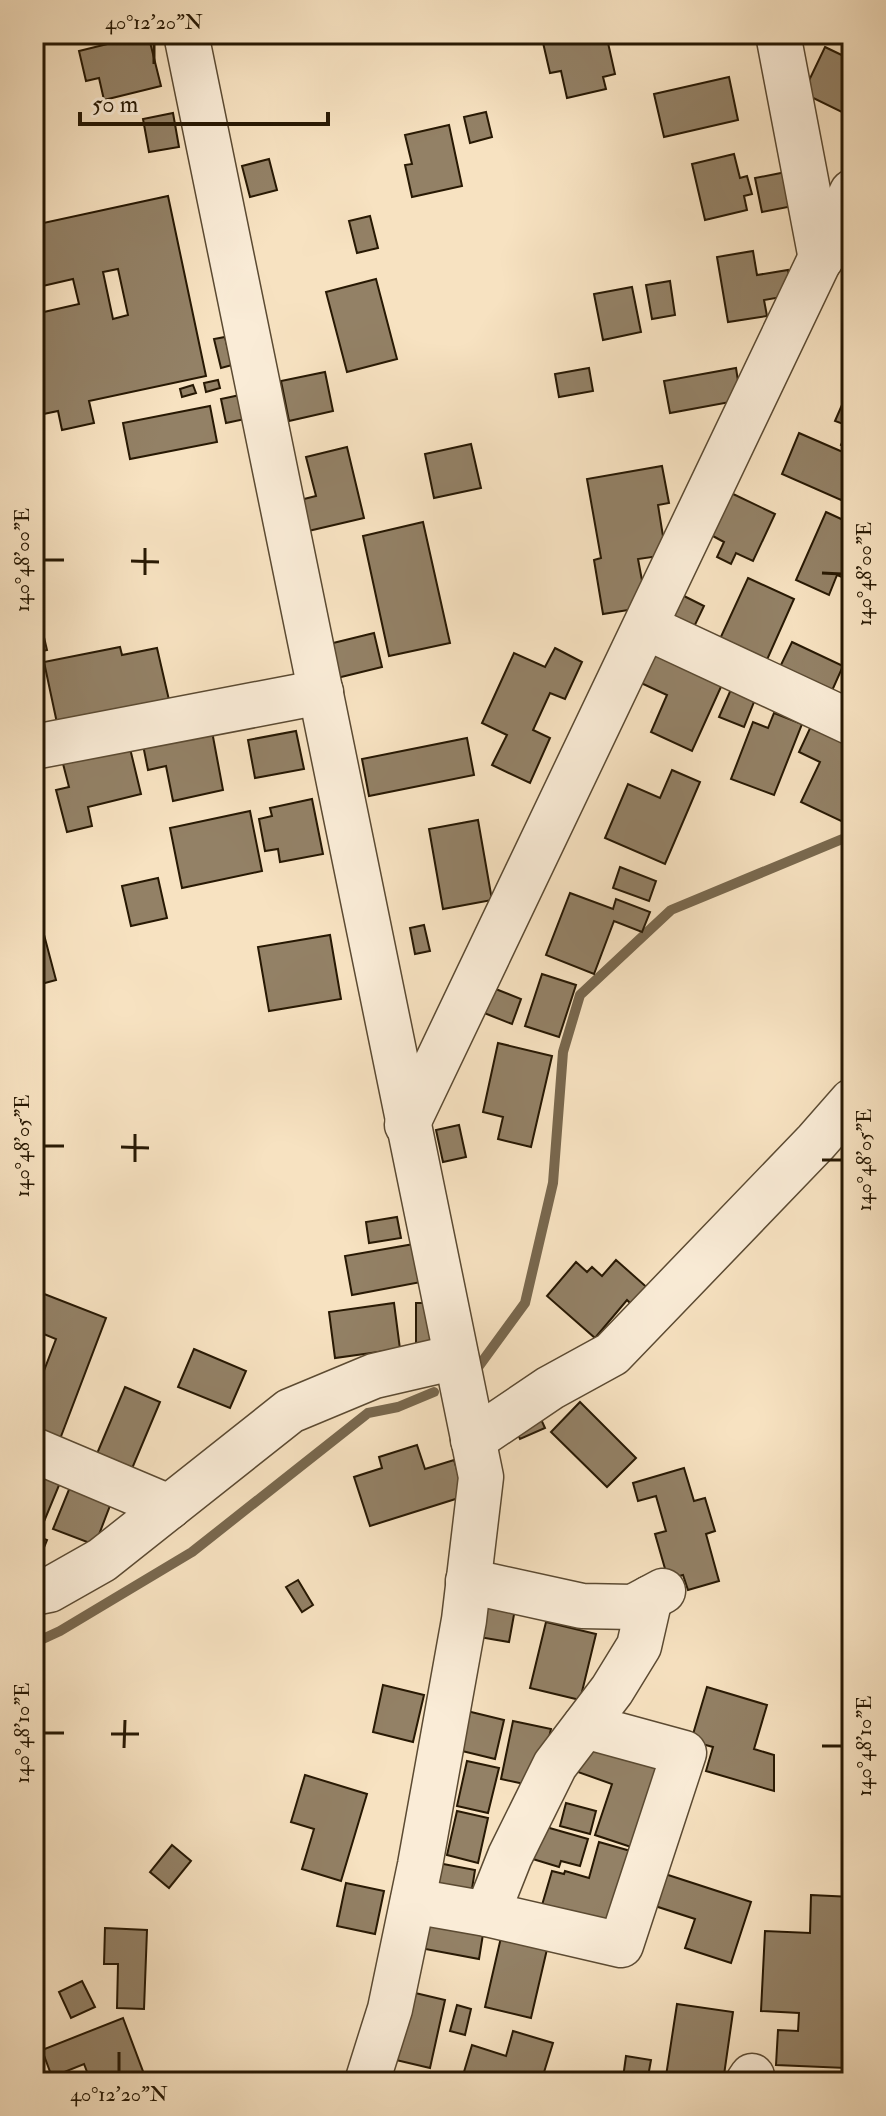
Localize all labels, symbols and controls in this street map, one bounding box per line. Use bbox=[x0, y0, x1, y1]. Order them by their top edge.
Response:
text: 40°12'20"N bbox=[105, 10, 203, 35]
scale bar bbox=[80, 76, 328, 126]
text: 50 m bbox=[92, 89, 139, 120]
text: 140°48'00"E bbox=[10, 508, 35, 612]
text: 140°48'00"E bbox=[852, 522, 877, 626]
text: 140°48'05"E bbox=[10, 1095, 35, 1197]
text: 140°48'05"E bbox=[852, 1109, 877, 1211]
text: 140°48'10"E bbox=[10, 1683, 35, 1783]
text: 140°48'10"E bbox=[852, 1696, 877, 1796]
text: 40°12'20"N bbox=[70, 2082, 168, 2107]

